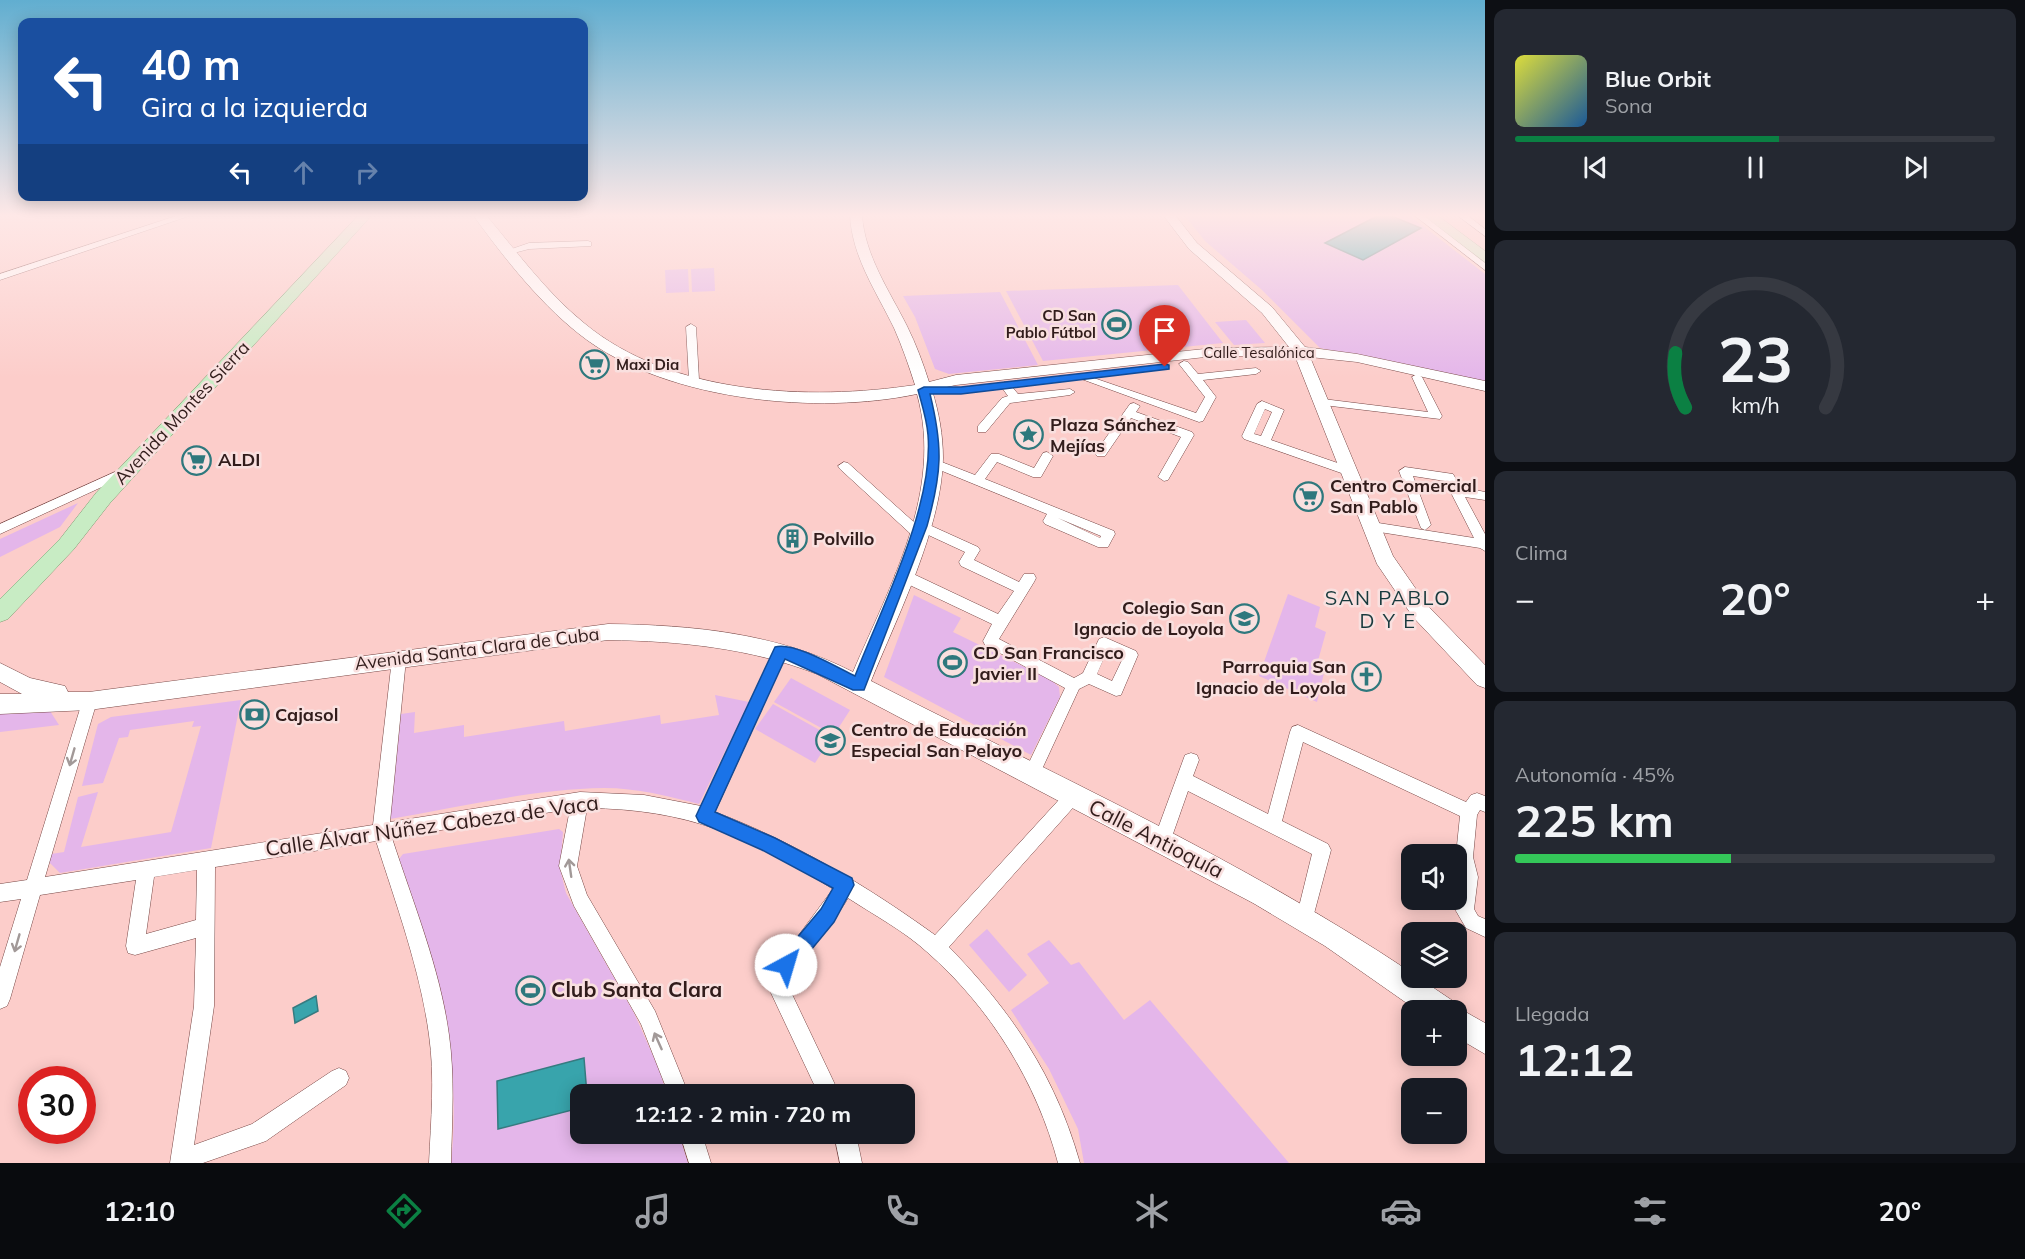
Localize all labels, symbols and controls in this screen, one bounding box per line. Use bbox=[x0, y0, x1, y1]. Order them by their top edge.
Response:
text: 40 m bbox=[141, 38, 241, 91]
icon: left bbox=[42, 42, 120, 120]
text: Blue Orbit bbox=[1605, 65, 1711, 93]
text: Gira a la izquierda bbox=[141, 90, 368, 124]
text: Sona bbox=[1605, 93, 1653, 118]
icon: previous bbox=[1579, 151, 1612, 184]
icon: pause bbox=[1739, 151, 1772, 184]
icon: next bbox=[1899, 151, 1932, 184]
icon: left bbox=[224, 156, 257, 189]
icon: ahead bbox=[287, 156, 320, 189]
icon: right bbox=[350, 156, 383, 189]
pin bbox=[1139, 305, 1190, 367]
place label: CD San Pablo Fútbol bbox=[1006, 306, 1096, 342]
sports icon: CD San Pablo Fútbol bbox=[1101, 309, 1133, 341]
icon: arrive bbox=[1148, 314, 1181, 347]
text: 23 bbox=[1718, 319, 1792, 398]
street label: Avenida Montes Sierra bbox=[109, 336, 254, 489]
street label: Calle Tesalónica bbox=[1203, 343, 1315, 362]
supermarket icon: Maxi Dia bbox=[579, 349, 611, 381]
place label: Maxi Dia bbox=[616, 355, 679, 374]
text: km/h bbox=[1731, 391, 1779, 418]
place label: Plaza Sánchez Mejías bbox=[1050, 413, 1176, 457]
place icon: Plaza Sánchez Mejías bbox=[1013, 419, 1045, 451]
supermarket icon: ALDI bbox=[181, 444, 213, 476]
place label: ALDI bbox=[218, 448, 260, 471]
place label: Centro Comercial San Pablo bbox=[1330, 474, 1477, 518]
supermarket icon: Centro Comercial San Pablo bbox=[1293, 480, 1325, 512]
building icon: Polvillo bbox=[776, 523, 808, 555]
place label: Polvillo bbox=[813, 527, 874, 550]
text: Clima bbox=[1515, 540, 1568, 565]
text: 20° bbox=[1719, 570, 1791, 626]
text: − bbox=[1515, 578, 1535, 619]
text: + bbox=[1975, 578, 1995, 619]
district label: SAN PABLO D Y E bbox=[1325, 585, 1451, 633]
place label: Colegio San Ignacio de Loyola bbox=[1074, 596, 1224, 640]
school or university icon: Colegio San Ignacio de Loyola bbox=[1229, 602, 1261, 634]
street label: Avenida Santa Clara de Cuba bbox=[353, 622, 601, 675]
place label: CD San Francisco Javier II bbox=[973, 641, 1124, 685]
sports icon: CD San Francisco Javier II bbox=[936, 647, 968, 679]
place label: Parroquia San Ignacio de Loyola bbox=[1196, 655, 1346, 699]
church icon: Parroquia San Ignacio de Loyola bbox=[1351, 661, 1383, 693]
bank icon: Cajasol bbox=[238, 699, 270, 731]
place label: Cajasol bbox=[275, 703, 338, 726]
place label: Centro de Educación Especial San Pelayo bbox=[851, 718, 1027, 762]
school or university icon: Centro de Educación Especial San Pelayo bbox=[814, 724, 846, 756]
one-way arrow bbox=[66, 747, 77, 766]
text: Autonomía · 45% bbox=[1515, 762, 1675, 787]
street label: Calle Álvar Núñez Cabeza de Vaca bbox=[263, 789, 600, 861]
text: 225 km bbox=[1515, 792, 1674, 848]
street label: Calle Antioquía bbox=[1085, 793, 1228, 883]
map controls bbox=[1401, 844, 1467, 1144]
button: sound bbox=[1401, 844, 1467, 910]
one-way arrow bbox=[565, 858, 576, 878]
button: layers bbox=[1401, 922, 1467, 988]
one-way arrow bbox=[11, 933, 22, 952]
position arrow bbox=[754, 933, 818, 997]
sports icon: Club Santa Clara bbox=[514, 974, 546, 1006]
place label: Club Santa Clara bbox=[551, 976, 722, 1002]
button: + bbox=[1401, 1000, 1467, 1066]
text: Llegada bbox=[1515, 1001, 1590, 1026]
text: 12:12 bbox=[1515, 1031, 1634, 1087]
one-way arrow bbox=[651, 1032, 663, 1050]
speed limit sign: 30 bbox=[18, 1066, 96, 1144]
button: − bbox=[1401, 1078, 1467, 1144]
text: 12:12 · 2 min · 720 m bbox=[634, 1100, 851, 1128]
icon: directions bbox=[383, 1190, 425, 1232]
icon: music bbox=[632, 1190, 674, 1232]
icon: phone bbox=[881, 1190, 923, 1232]
icon: climate bbox=[1131, 1190, 1173, 1232]
icon: car bbox=[1380, 1190, 1422, 1232]
icon: filters bbox=[1629, 1190, 1671, 1232]
text: 12:10 bbox=[104, 1194, 175, 1228]
text: 20° bbox=[1879, 1194, 1921, 1228]

